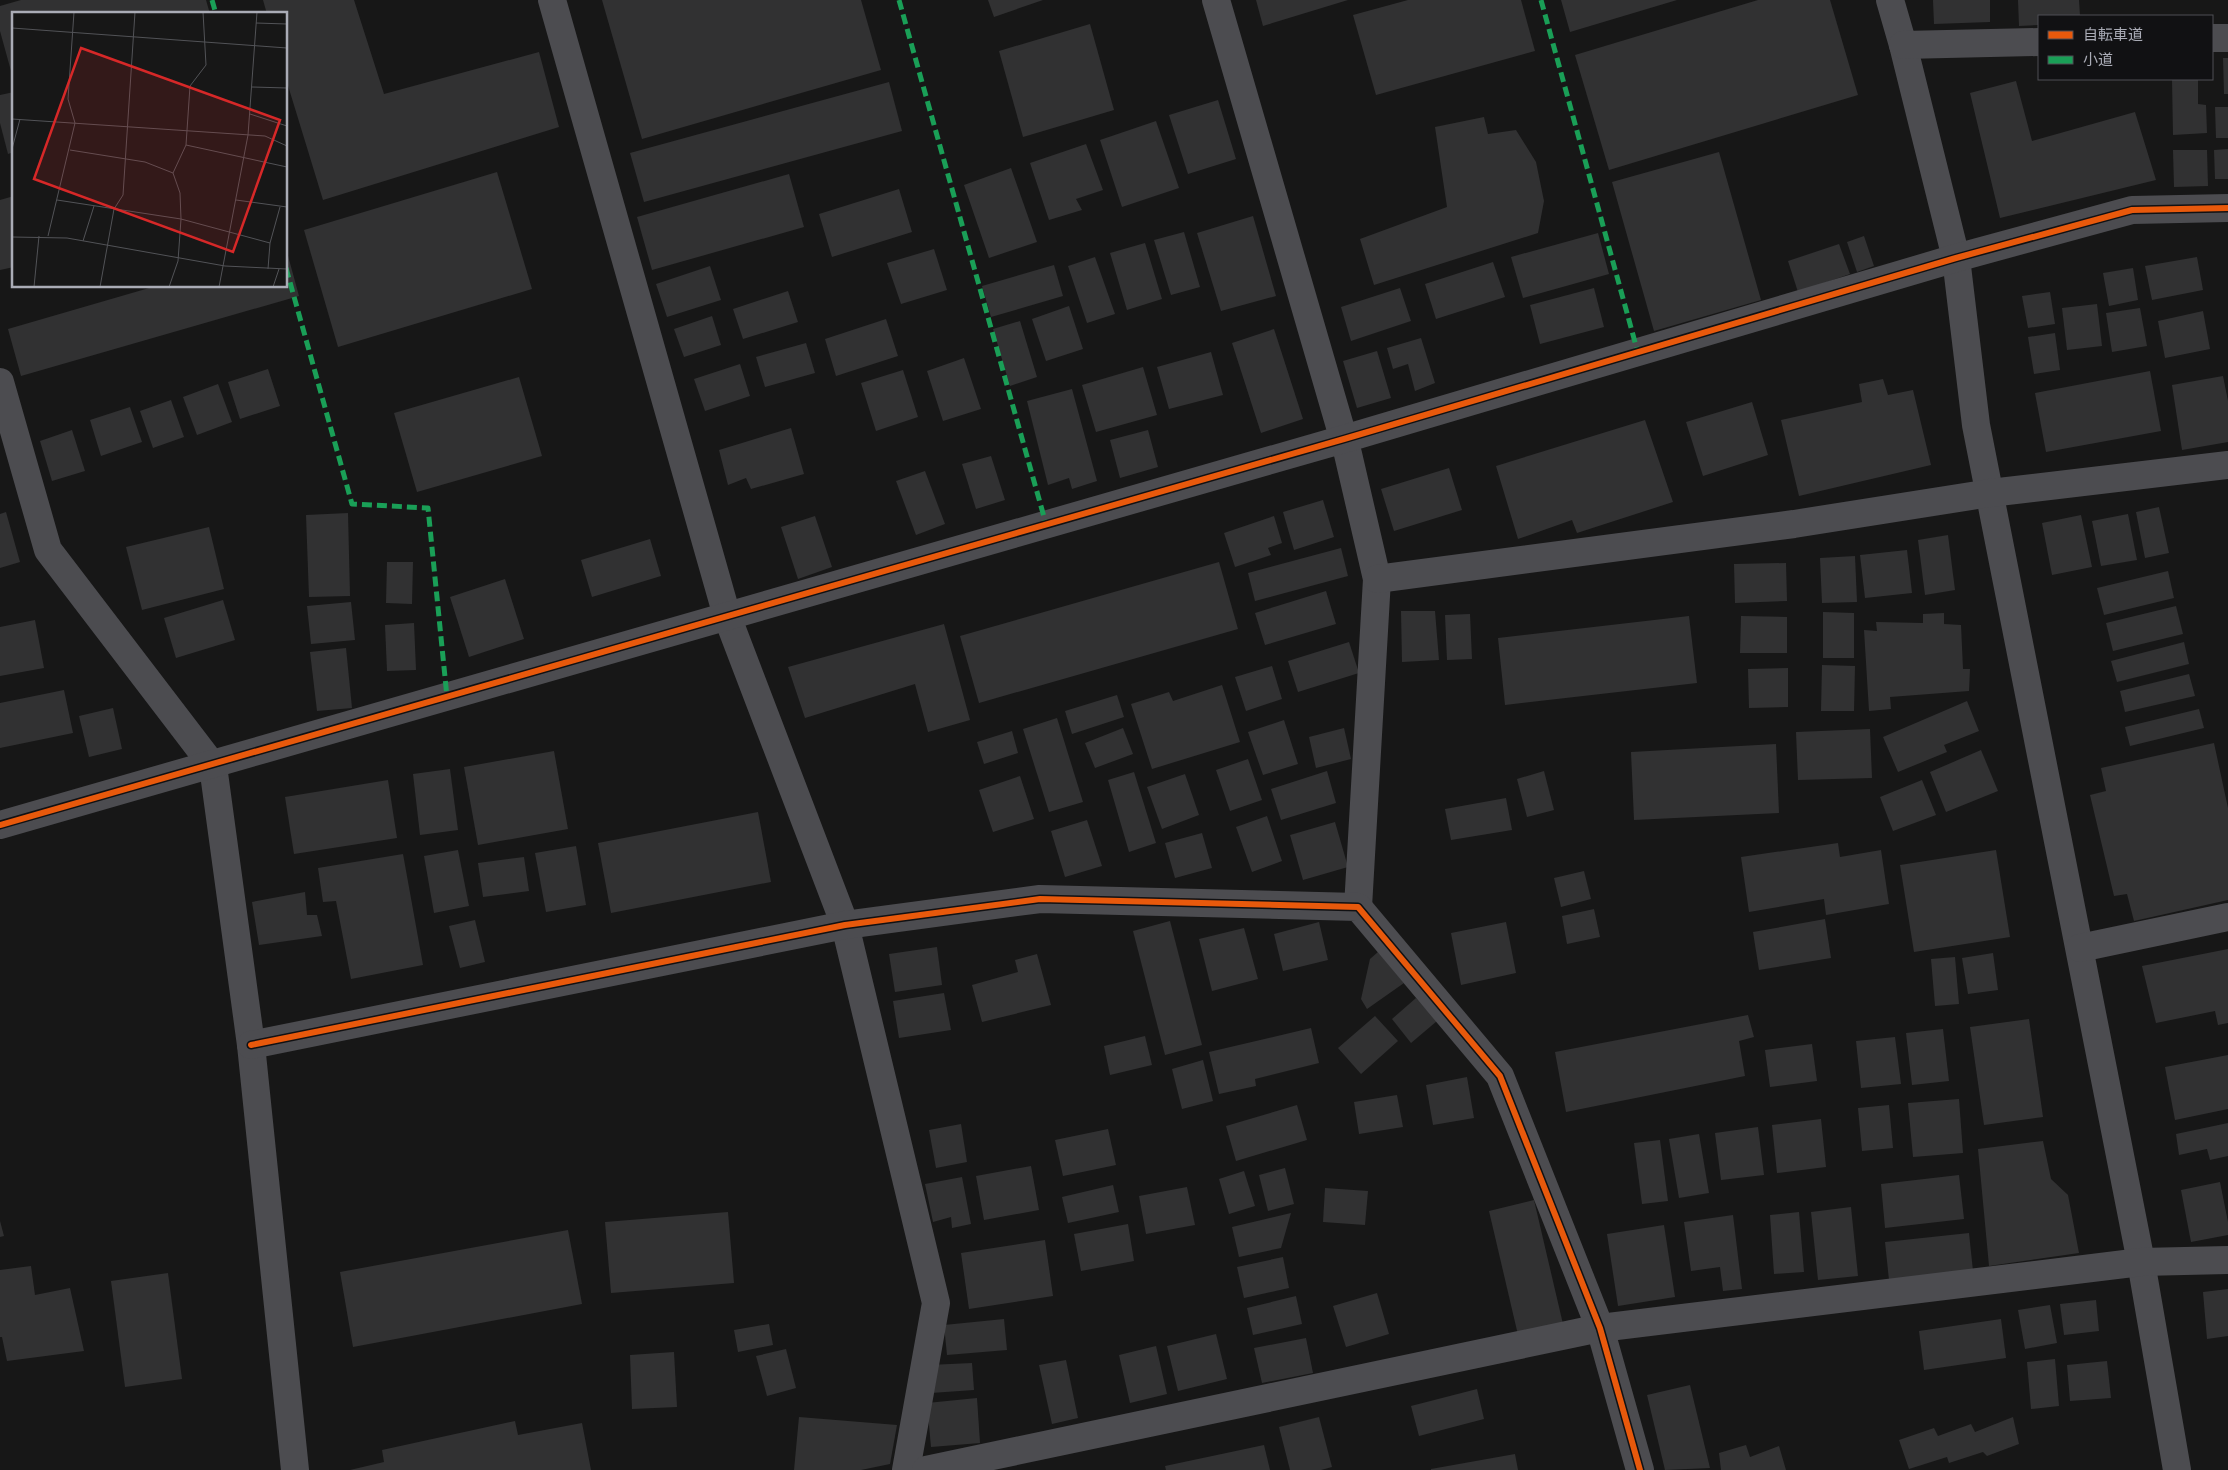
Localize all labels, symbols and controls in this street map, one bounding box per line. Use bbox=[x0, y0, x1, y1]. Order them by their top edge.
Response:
inset map bbox=[12, 12, 288, 288]
legend bbox=[2038, 15, 2213, 80]
text: 自転車道 bbox=[2083, 24, 2143, 44]
text: 小道 bbox=[2083, 49, 2113, 69]

